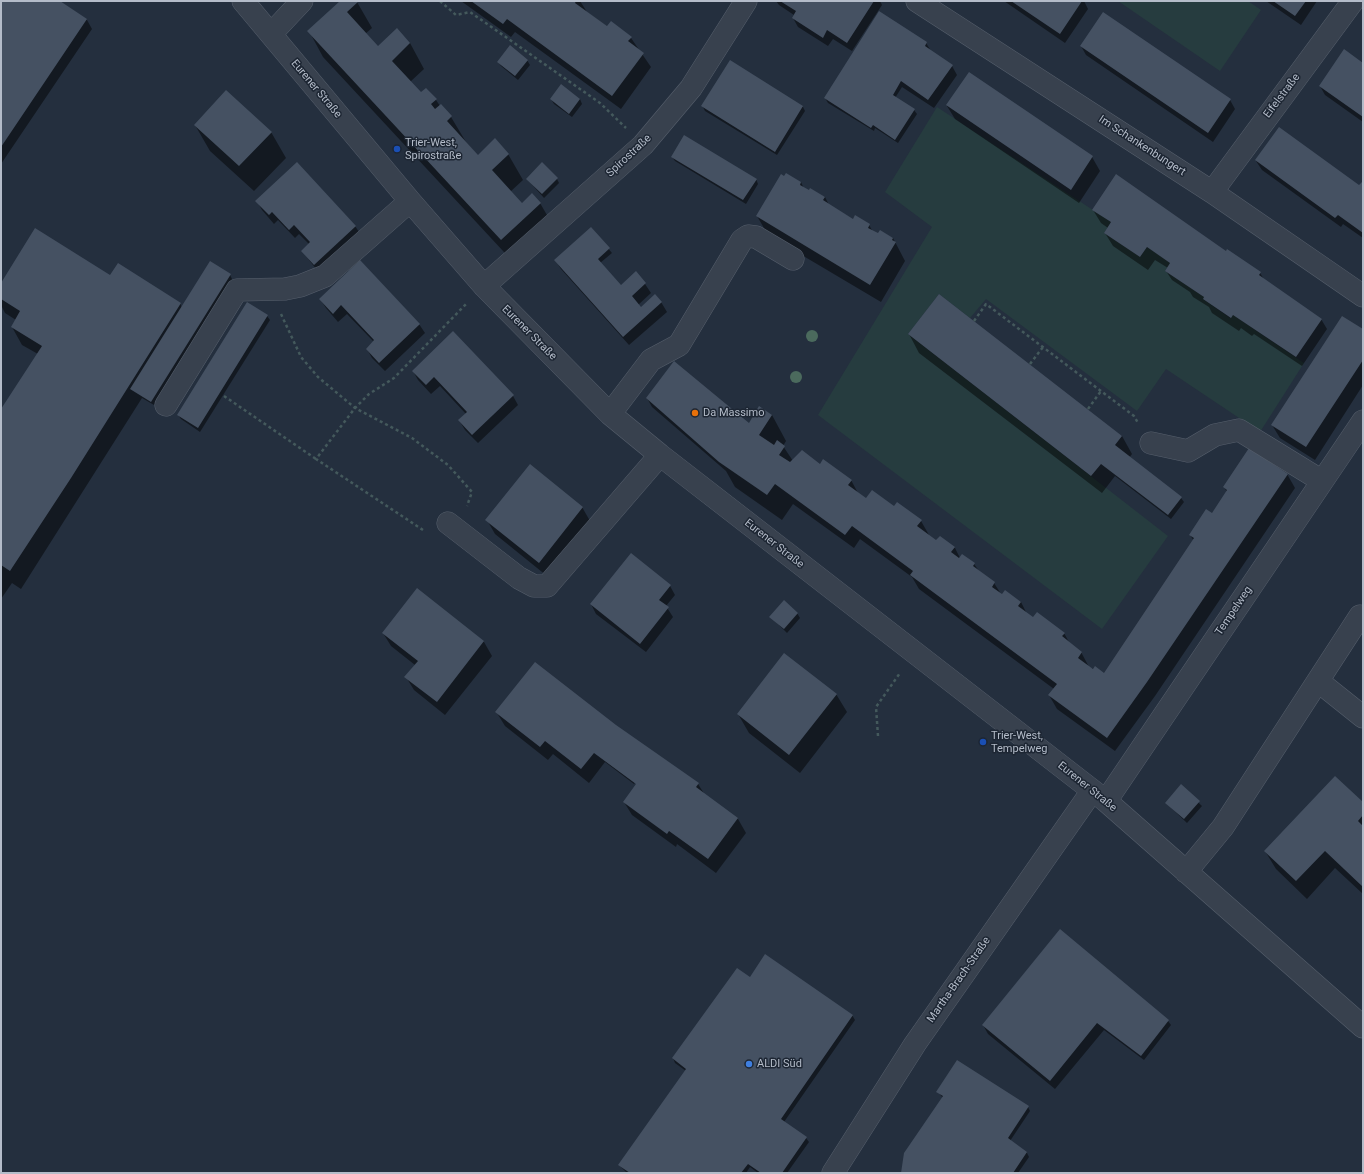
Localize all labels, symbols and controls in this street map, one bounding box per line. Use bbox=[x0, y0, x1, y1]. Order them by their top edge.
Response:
street label: Eurener Straße bbox=[288, 57, 344, 121]
street label: Eifelstraße bbox=[1261, 71, 1303, 121]
street label: Im Schankenbungert bbox=[1096, 113, 1188, 179]
street label: Spirostraße bbox=[604, 132, 654, 180]
place label: Trier-West, Spirostraße bbox=[405, 136, 461, 162]
marker: Trier-West, Spirostraße bbox=[392, 144, 402, 154]
street label: Eurener Straße bbox=[499, 303, 559, 363]
place label: Da Massimo bbox=[703, 406, 764, 420]
marker: Da Massimo bbox=[690, 408, 700, 418]
street label: Eurener Straße bbox=[742, 517, 806, 571]
street label: Tempelweg bbox=[1213, 584, 1255, 638]
place label: Trier-West, Tempelweg bbox=[991, 729, 1047, 755]
marker: Trier-West, Tempelweg bbox=[978, 737, 988, 747]
street label: Eurener Straße bbox=[1055, 759, 1119, 815]
street label: Martha-Brach-Straße bbox=[924, 935, 994, 1025]
place label: ALDI Süd bbox=[757, 1057, 802, 1071]
marker: ALDI Süd bbox=[744, 1059, 754, 1069]

